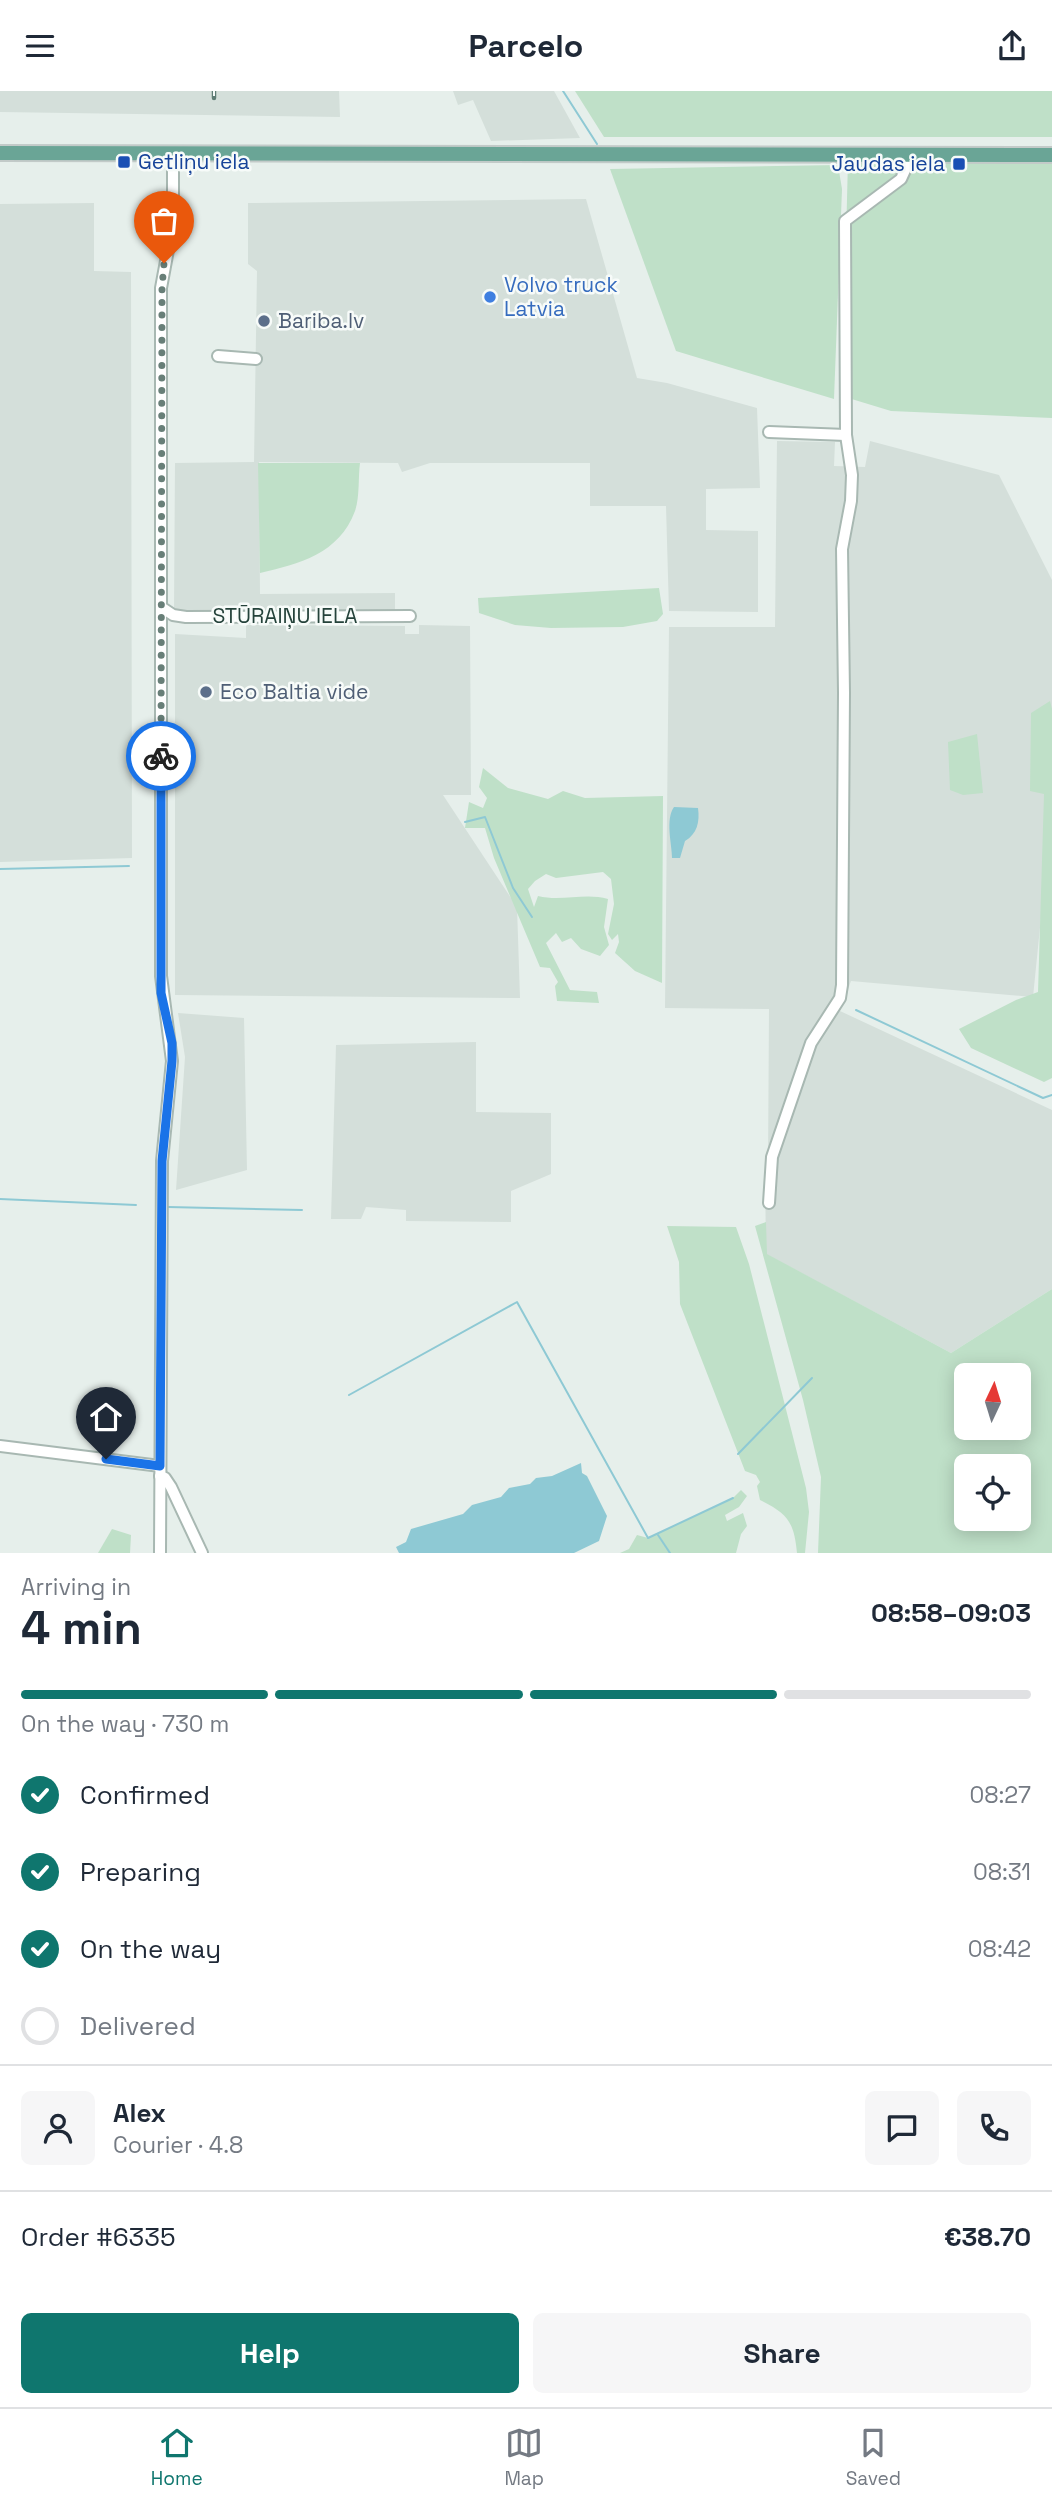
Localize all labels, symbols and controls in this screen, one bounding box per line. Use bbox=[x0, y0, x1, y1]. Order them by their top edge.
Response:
text: Parcelo bbox=[469, 26, 583, 66]
icon: menu bbox=[21, 27, 59, 65]
icon: share bbox=[993, 27, 1031, 65]
place label: Getliņu iela bbox=[138, 148, 250, 175]
place label: Jaudas iela bbox=[832, 150, 945, 177]
marker: Getliņu iela bbox=[116, 154, 132, 170]
marker: Jaudas iela bbox=[951, 156, 967, 172]
pin bbox=[134, 191, 194, 263]
icon: bag bbox=[145, 202, 183, 240]
place label: Volvo truck Latvia bbox=[504, 271, 618, 322]
marker: Volvo truck Latvia bbox=[482, 289, 498, 305]
place label: Bariba.lv bbox=[278, 307, 364, 334]
marker: Bariba.lv bbox=[256, 313, 272, 329]
street label: STŪRAIŅU IELA bbox=[212, 602, 358, 629]
place label: Eco Baltia vide bbox=[220, 678, 369, 705]
marker: Eco Baltia vide bbox=[198, 684, 214, 700]
courier bbox=[126, 721, 196, 791]
icon: bike bbox=[142, 737, 180, 775]
north arrow bbox=[954, 1363, 1031, 1440]
map controls bbox=[954, 1363, 1031, 1531]
pin bbox=[76, 1387, 136, 1459]
icon: home bbox=[87, 1398, 125, 1436]
button: locate bbox=[954, 1454, 1031, 1531]
text: Arriving in bbox=[21, 1572, 131, 1602]
text: 08:58–09:03 bbox=[871, 1596, 1031, 1630]
text: 4 min bbox=[21, 1599, 142, 1657]
text: On the way · 730 m bbox=[21, 1709, 229, 1739]
icon: check bbox=[21, 1776, 59, 1814]
text: Confirmed bbox=[80, 1778, 210, 1812]
text: 08:27 bbox=[969, 1780, 1031, 1810]
icon: check bbox=[21, 1853, 59, 1891]
text: Preparing bbox=[80, 1855, 201, 1889]
text: 08:31 bbox=[973, 1857, 1031, 1887]
icon: check bbox=[21, 1930, 59, 1968]
text: On the way bbox=[80, 1932, 221, 1966]
text: 08:42 bbox=[968, 1934, 1031, 1964]
text: Delivered bbox=[80, 2009, 196, 2043]
button: person bbox=[21, 2091, 95, 2165]
button: chat bbox=[865, 2091, 939, 2165]
button: phone bbox=[957, 2091, 1031, 2165]
text: Alex bbox=[113, 2096, 166, 2130]
text: Courier · 4.8 bbox=[113, 2130, 243, 2160]
text: Order #6335 bbox=[21, 2220, 176, 2254]
text: €38.70 bbox=[944, 2220, 1031, 2254]
button: Help bbox=[21, 2313, 519, 2393]
button: Share bbox=[533, 2313, 1031, 2393]
tab: Home bbox=[151, 2424, 203, 2491]
tab: Map bbox=[504, 2424, 544, 2491]
tab: Saved bbox=[846, 2424, 901, 2491]

